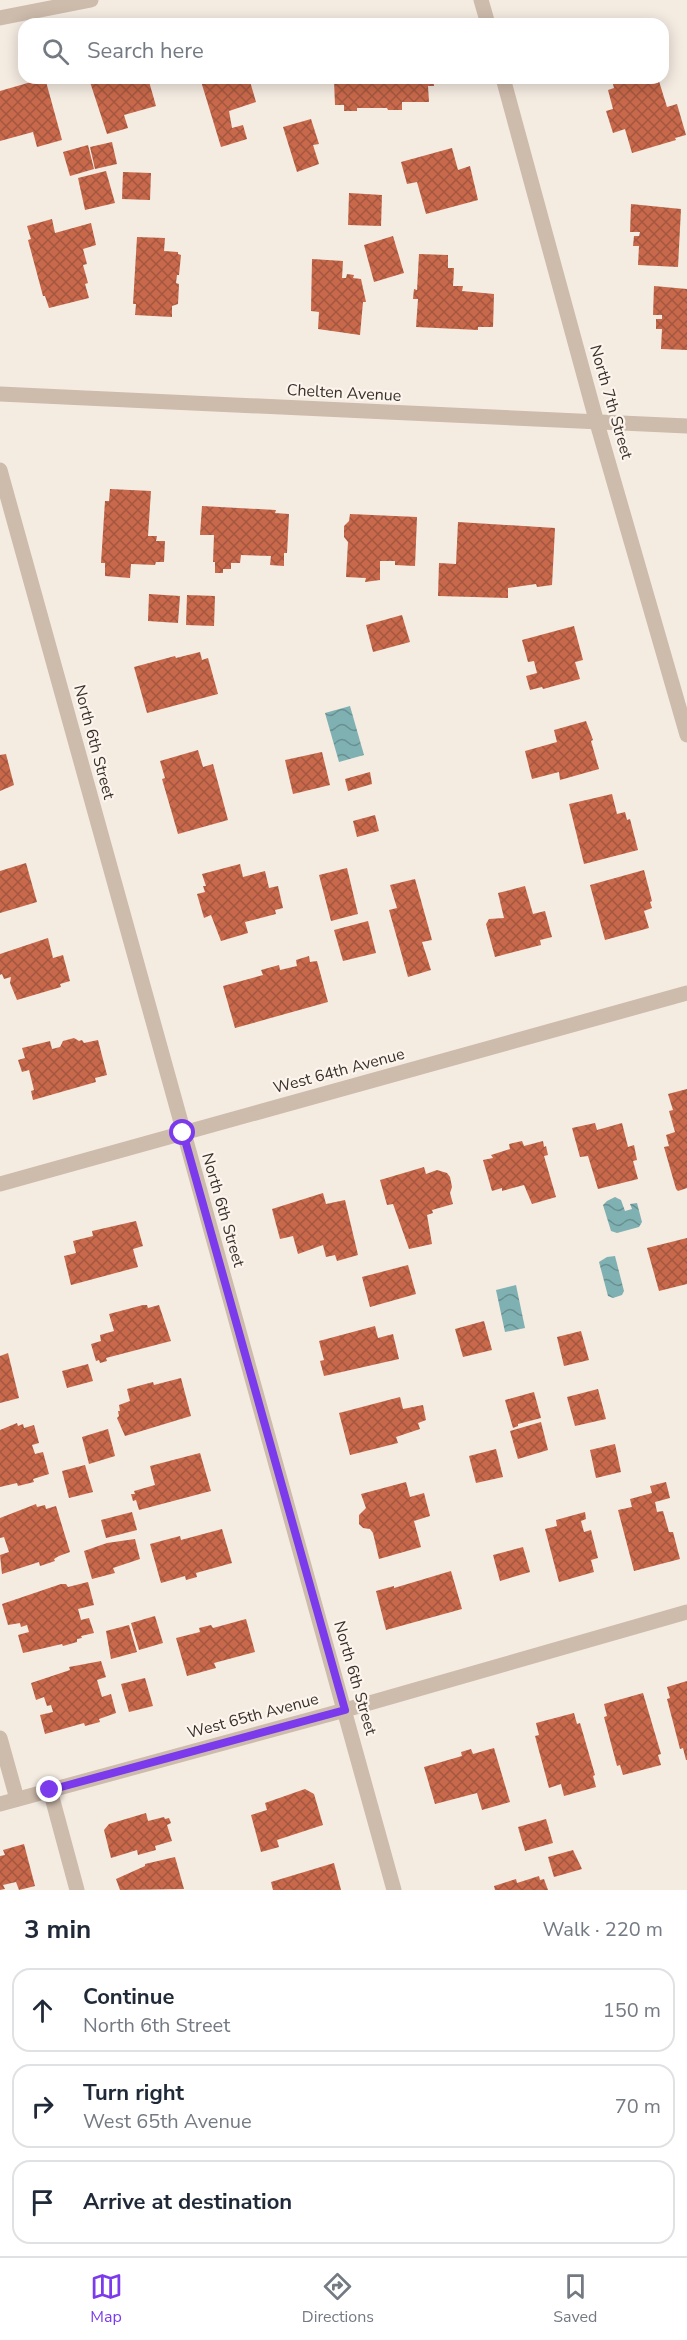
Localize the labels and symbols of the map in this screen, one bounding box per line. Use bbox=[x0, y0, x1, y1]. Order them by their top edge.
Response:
street label: North 7th Street bbox=[584, 342, 638, 462]
street label: Chelten Avenue bbox=[286, 379, 402, 407]
street label: North 6th Street bbox=[68, 682, 120, 802]
street label: West 64th Avenue bbox=[271, 1043, 407, 1099]
route start bbox=[169, 1119, 195, 1145]
street label: North 6th Street bbox=[196, 1150, 250, 1270]
street label: North 6th Street bbox=[328, 1618, 382, 1738]
street label: West 65th Avenue bbox=[185, 1688, 321, 1744]
route end bbox=[36, 1776, 62, 1802]

